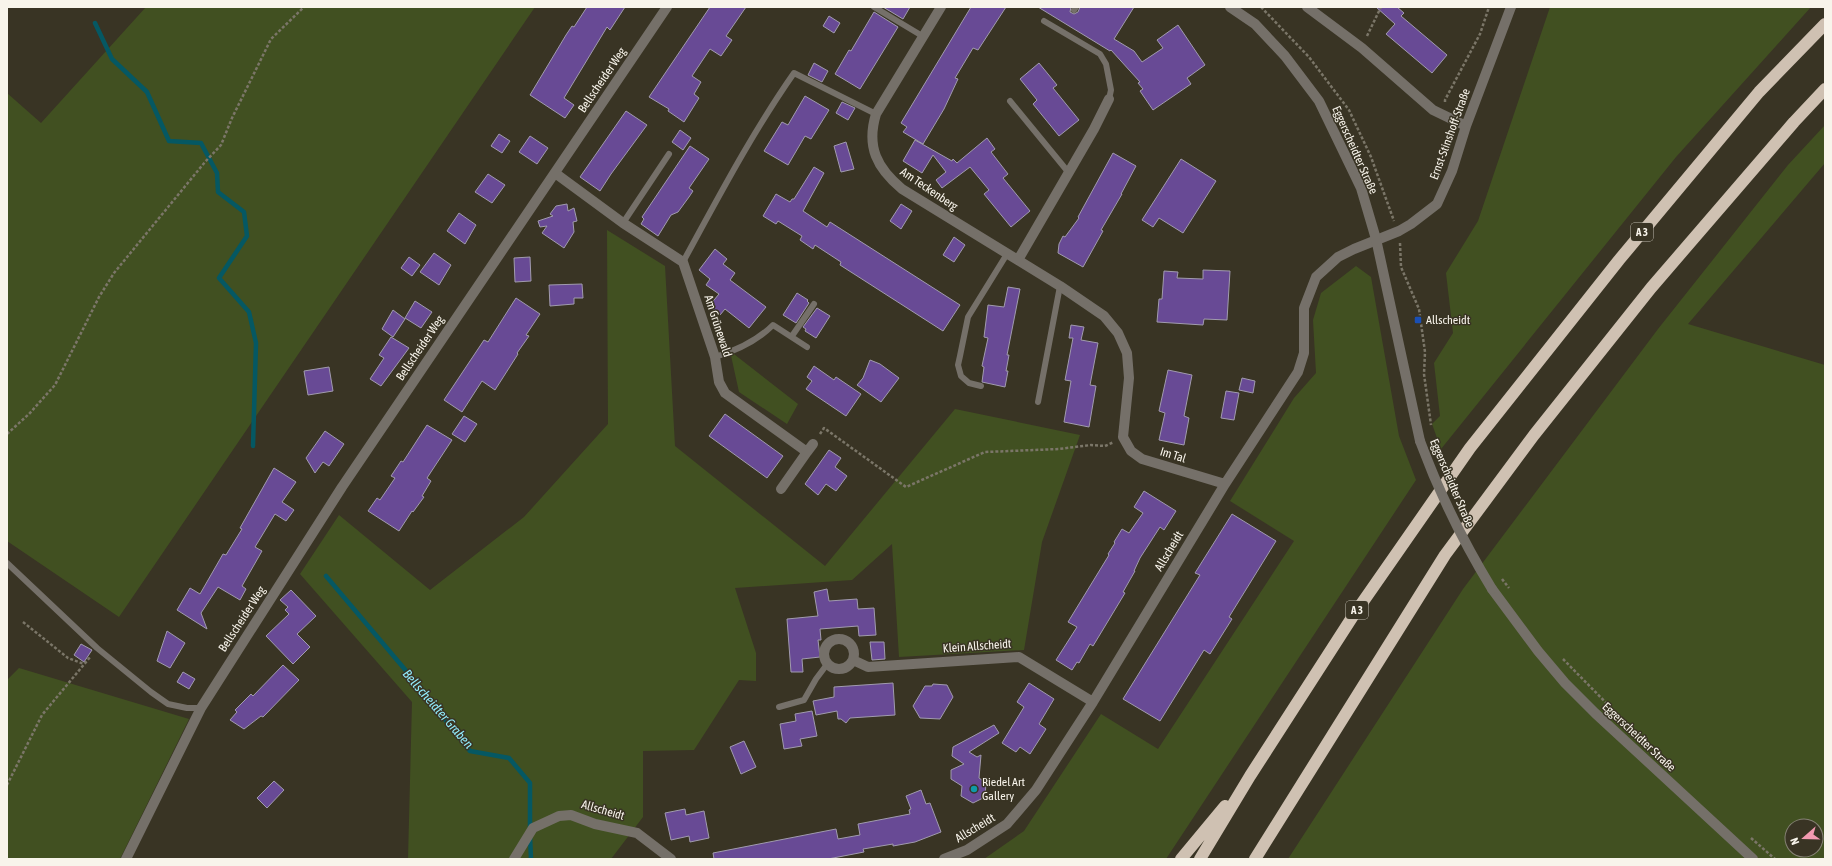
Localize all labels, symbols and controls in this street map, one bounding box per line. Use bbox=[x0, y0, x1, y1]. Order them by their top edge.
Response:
street label: Bellscheider Weg bbox=[575, 44, 629, 115]
street label: Ernst-Stinshoff-Straße bbox=[1427, 87, 1473, 181]
street label: Eggerscheidter Straße bbox=[1329, 104, 1381, 196]
street label: Am Teckenberg bbox=[898, 165, 961, 214]
road number: A 3 bbox=[1631, 223, 1653, 241]
street label: Am Grünewald bbox=[701, 293, 735, 359]
street label: Bellscheider Weg bbox=[393, 312, 447, 383]
place label: Allscheidt bbox=[1426, 313, 1471, 327]
marker: Allscheidt bbox=[1413, 315, 1423, 325]
street label: Eggerscheidter Straße bbox=[1427, 437, 1477, 529]
street label: Im Tal bbox=[1158, 444, 1189, 466]
street label: Allscheidt bbox=[1152, 528, 1187, 574]
street label: Bellscheider Weg bbox=[216, 583, 269, 654]
road number: A 3 bbox=[1346, 601, 1368, 619]
street label: Klein Allscheidt bbox=[942, 637, 1012, 655]
water label: Bellscheidter Graben bbox=[400, 666, 477, 752]
street label: Eggerscheidter Straße bbox=[1600, 700, 1678, 774]
place label: Riedel Art Gallery bbox=[982, 775, 1025, 803]
marker: Riedel Art Gallery bbox=[969, 784, 979, 794]
street label: Allscheidt bbox=[580, 797, 627, 823]
street label: Allscheidt bbox=[952, 810, 998, 845]
north arrow bbox=[1784, 818, 1824, 858]
text: N bbox=[1788, 836, 1801, 847]

